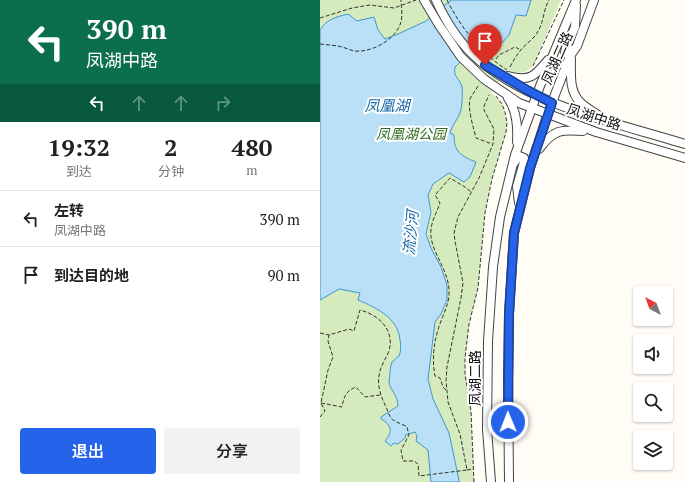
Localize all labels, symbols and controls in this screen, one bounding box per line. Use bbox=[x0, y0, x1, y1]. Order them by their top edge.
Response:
text: 390 m bbox=[86, 10, 167, 47]
icon: left bbox=[20, 16, 72, 68]
pin bbox=[468, 24, 502, 65]
street label: 凤湖二路 bbox=[536, 28, 577, 87]
icon: arrive bbox=[474, 30, 496, 52]
text: 凤湖中路 bbox=[86, 48, 158, 72]
icon: left bbox=[86, 92, 108, 114]
icon: ahead bbox=[128, 92, 150, 114]
icon: ahead bbox=[170, 92, 192, 114]
icon: right bbox=[212, 92, 234, 114]
water label: 凤凰湖 bbox=[364, 95, 411, 115]
street label: 凤湖中路 bbox=[565, 99, 624, 134]
park label: 凤凰湖公园 bbox=[376, 124, 448, 143]
text: 19:32 bbox=[48, 131, 110, 163]
text: 2 bbox=[164, 131, 178, 163]
text: 480 bbox=[232, 131, 272, 163]
text: m bbox=[246, 161, 258, 179]
text: 到达 bbox=[66, 162, 92, 180]
text: 分钟 bbox=[158, 162, 184, 180]
text: 左转 bbox=[54, 200, 84, 220]
water label: 流沙河 bbox=[398, 207, 422, 256]
icon: left bbox=[20, 208, 42, 230]
text: 390 m bbox=[259, 209, 300, 229]
text: 凤湖中路 bbox=[54, 221, 106, 239]
icon: arrive bbox=[20, 264, 42, 286]
text: 到达目的地 bbox=[54, 265, 129, 285]
text: 90 m bbox=[267, 265, 300, 285]
north arrow bbox=[633, 286, 673, 326]
map controls bbox=[633, 286, 673, 470]
button: sound bbox=[633, 334, 673, 374]
street label: 凤湖二路 bbox=[465, 350, 484, 406]
button: search bbox=[633, 382, 673, 422]
position arrow bbox=[487, 401, 529, 443]
button: 退出 bbox=[20, 428, 156, 474]
button: 分享 bbox=[164, 428, 300, 474]
button: layers bbox=[633, 430, 673, 470]

